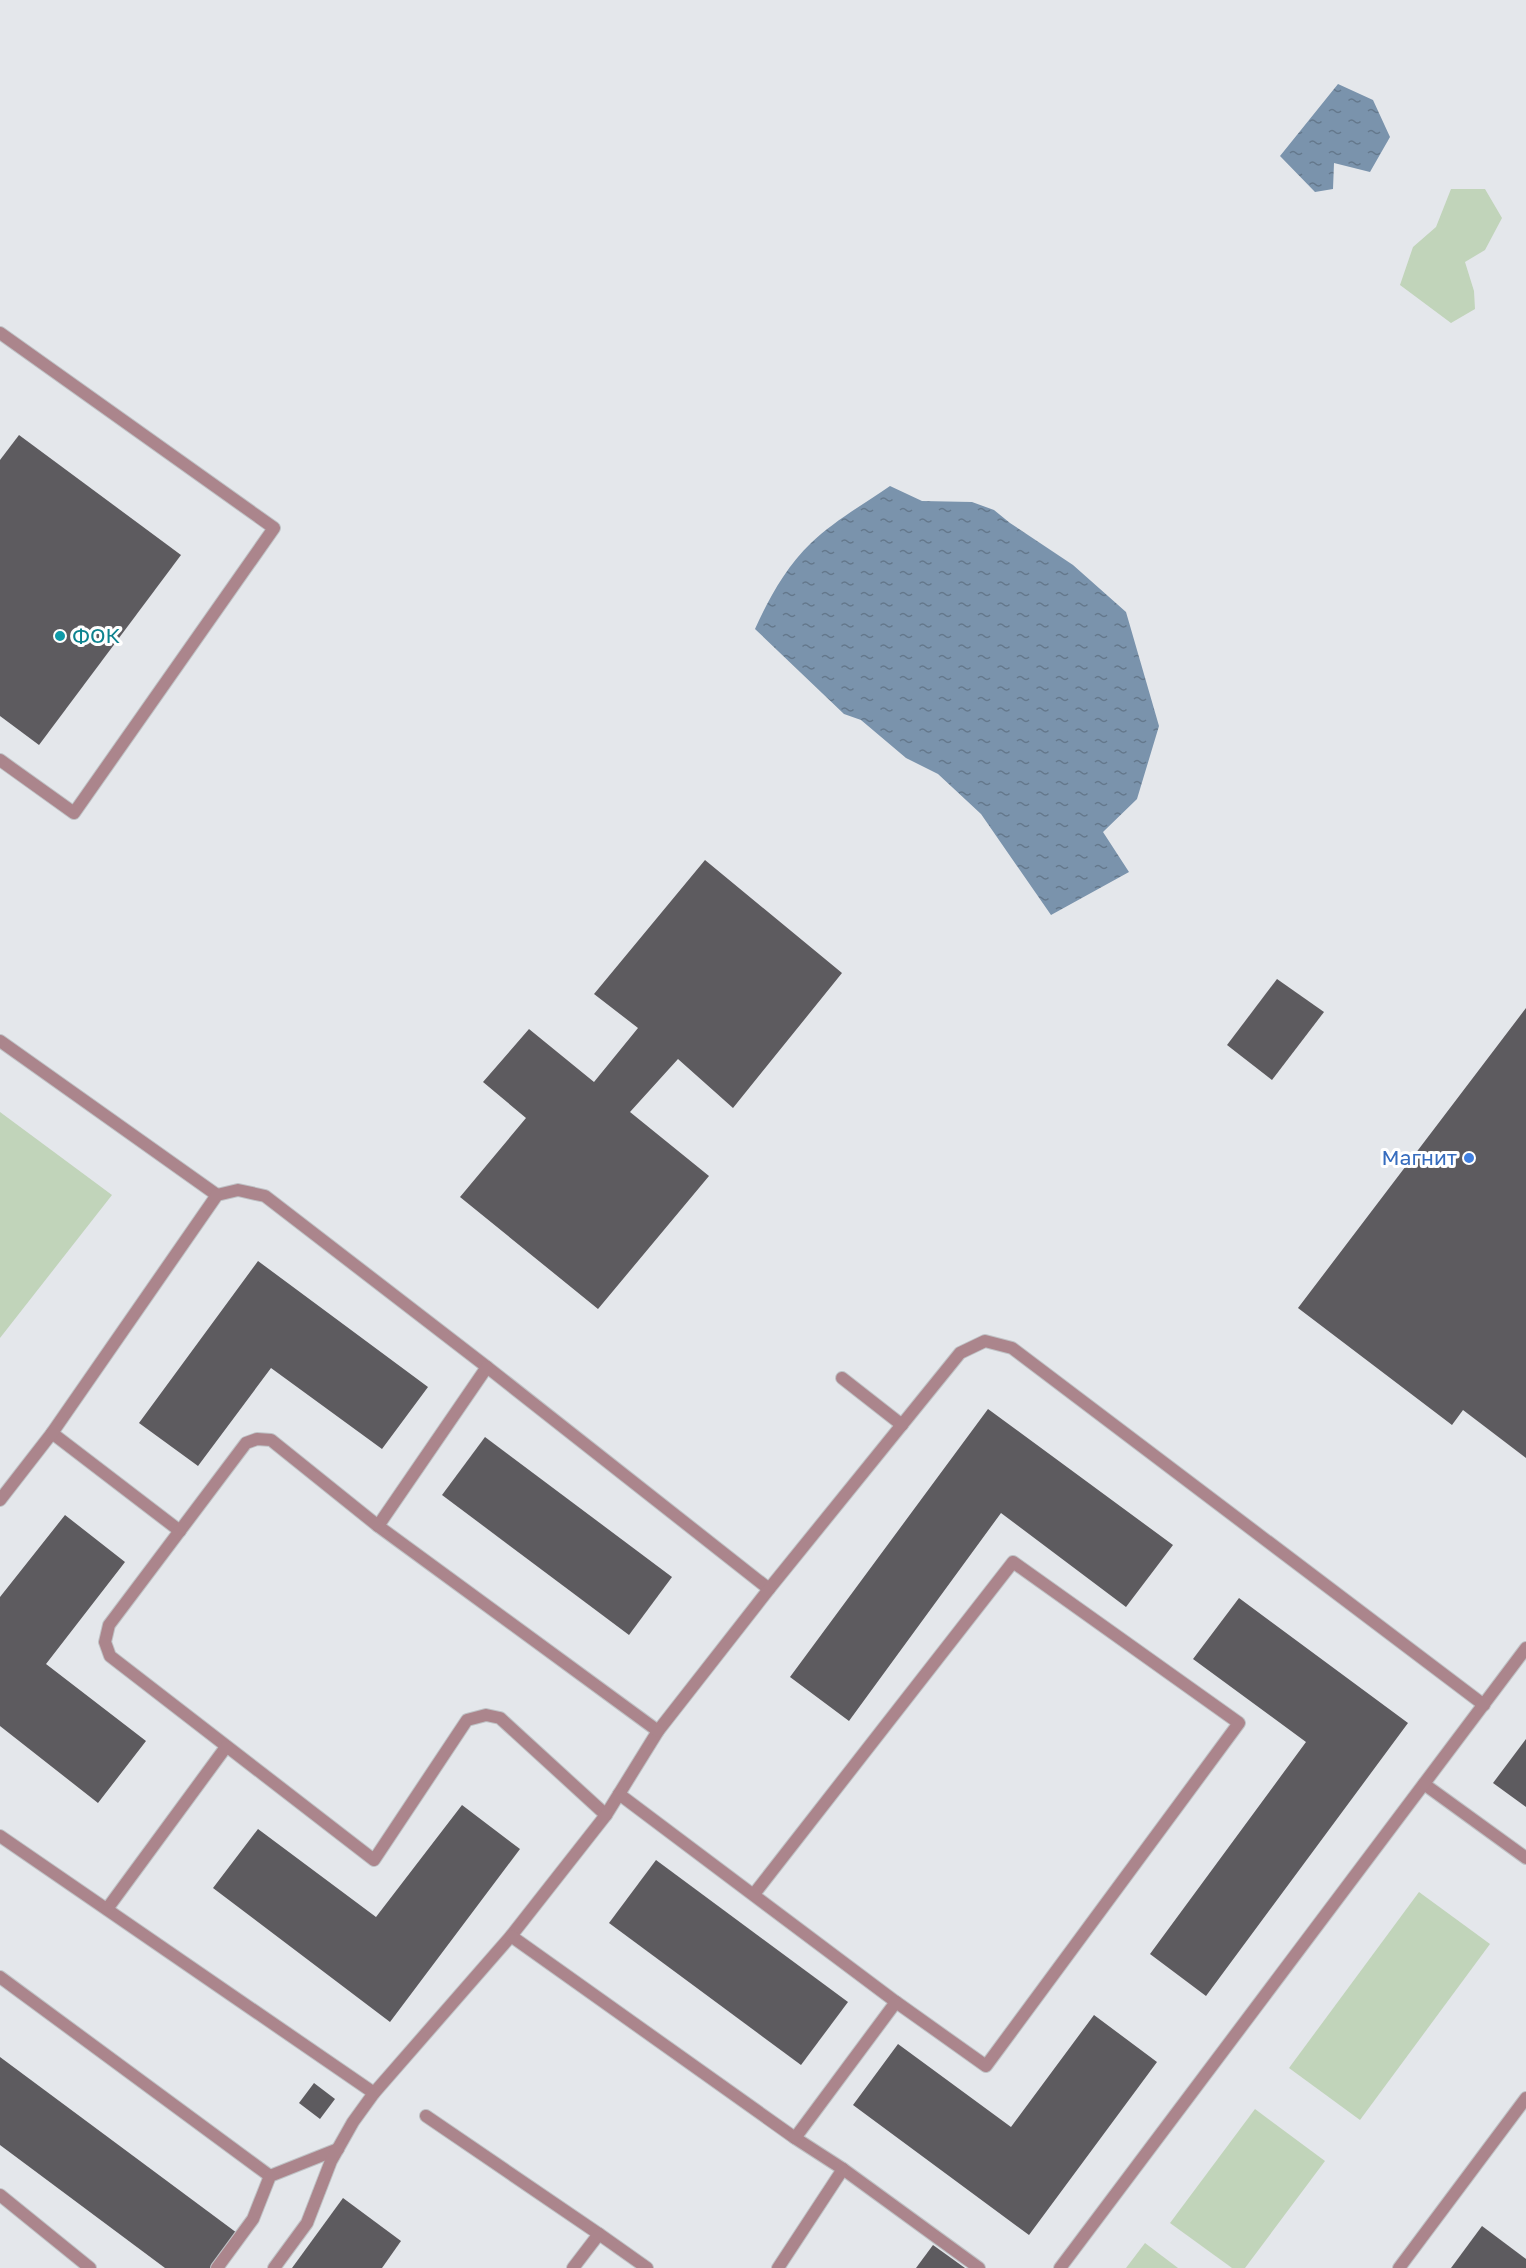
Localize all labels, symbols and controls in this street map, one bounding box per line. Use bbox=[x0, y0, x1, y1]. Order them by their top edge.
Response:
place label: ФОК bbox=[72, 622, 121, 648]
marker: ФОК bbox=[53, 629, 67, 643]
place label: Магнит bbox=[1382, 1144, 1457, 1170]
marker: Магнит bbox=[1462, 1151, 1476, 1165]

